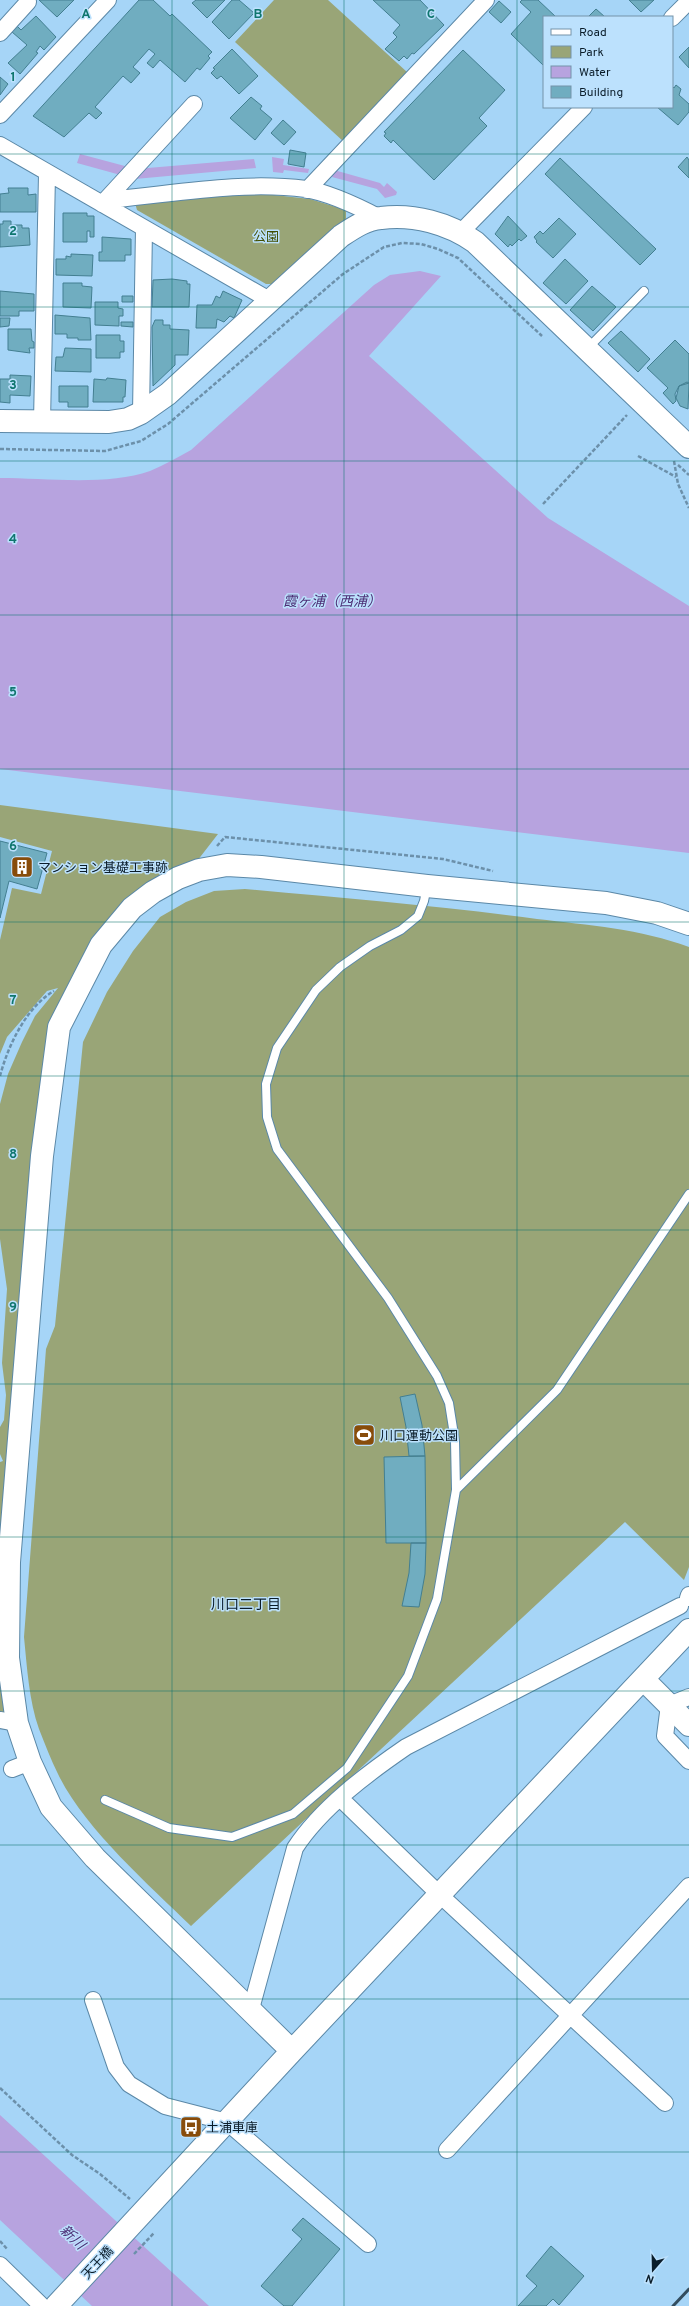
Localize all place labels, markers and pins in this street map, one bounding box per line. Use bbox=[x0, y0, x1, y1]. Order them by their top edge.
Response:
building icon: マンション基礎工事跡 bbox=[9, 854, 35, 880]
place label: マンション基礎工事跡 bbox=[38, 861, 168, 877]
sports icon: 川口運動公園 bbox=[351, 1422, 377, 1448]
place label: 川口運動公園 bbox=[380, 1429, 458, 1445]
bus stop icon: 土浦車庫 bbox=[178, 2114, 204, 2140]
place label: 土浦車庫 bbox=[206, 2120, 258, 2137]

